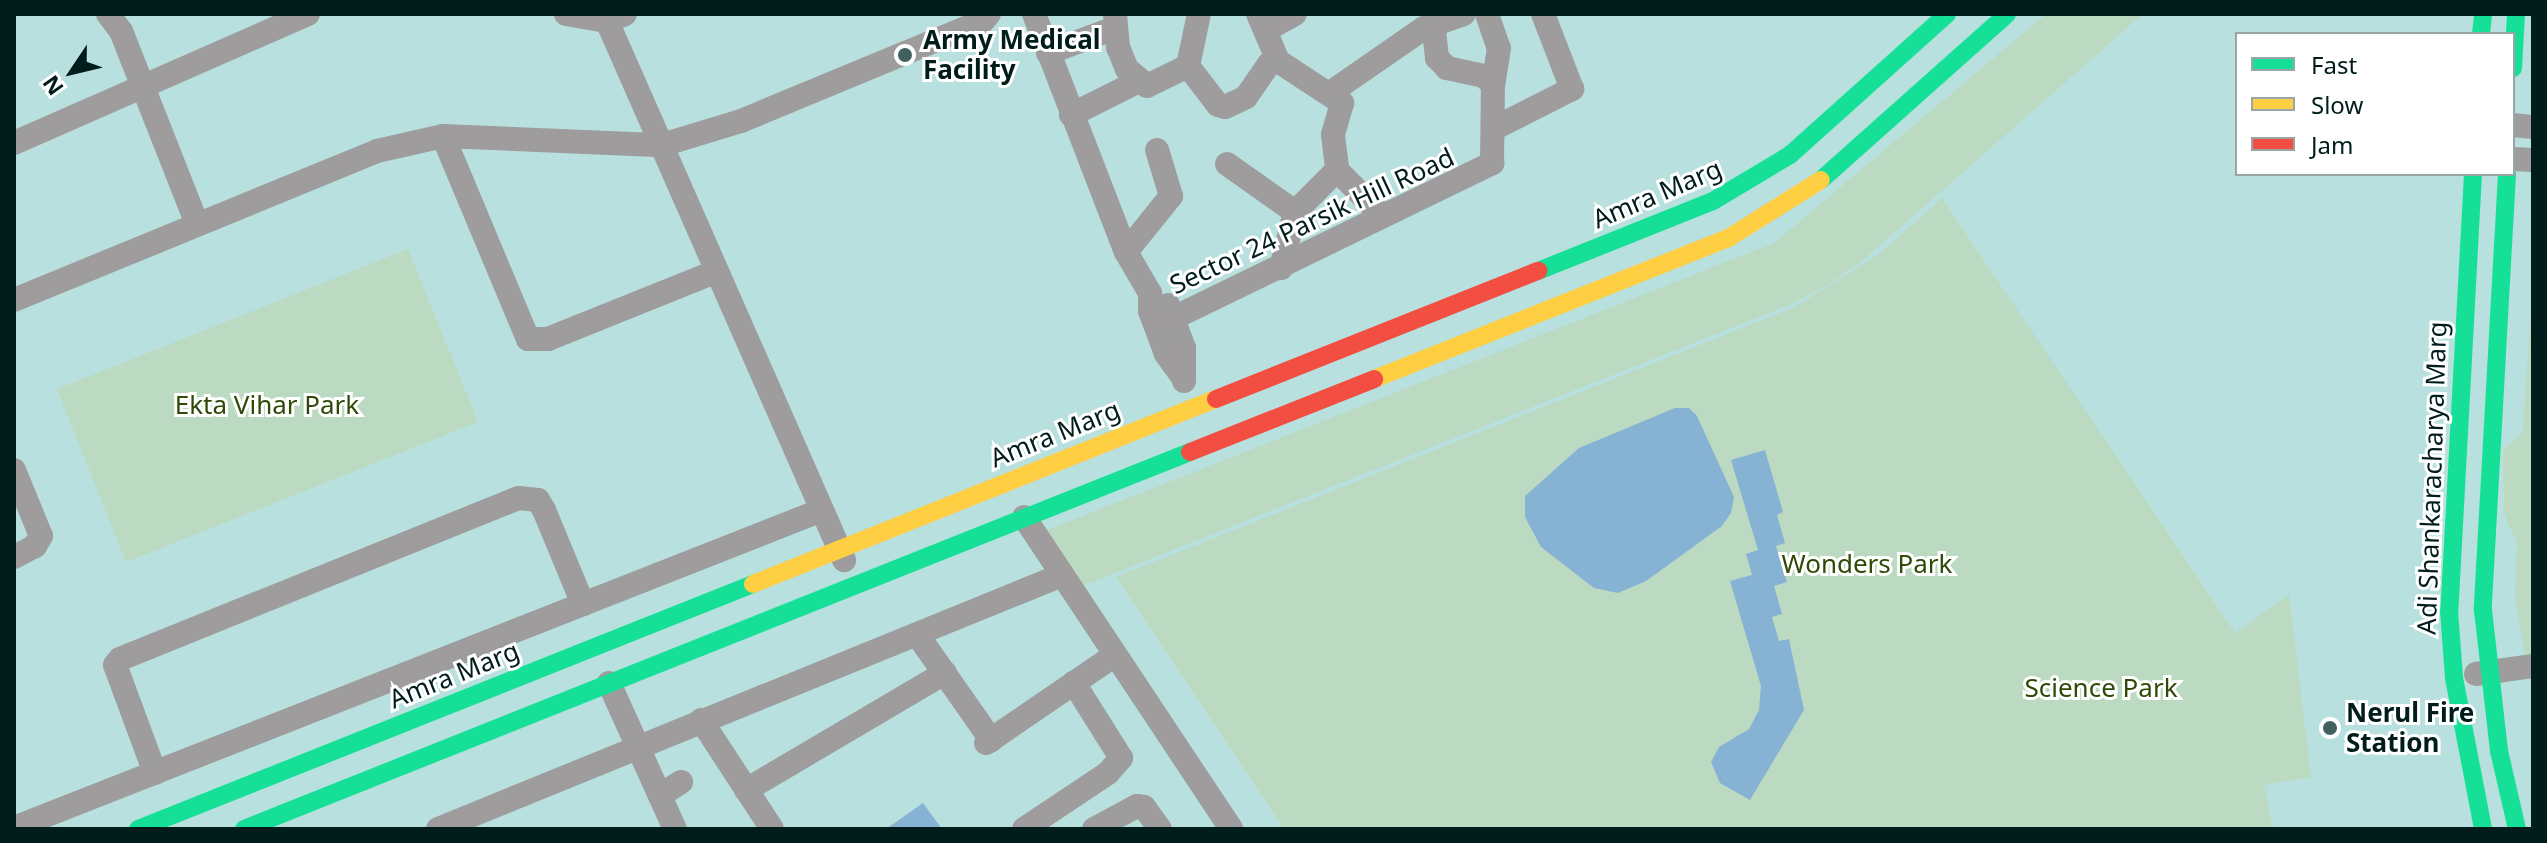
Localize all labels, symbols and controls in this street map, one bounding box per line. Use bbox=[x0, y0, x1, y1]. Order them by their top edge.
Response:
place label: Army Medical Facility bbox=[923, 24, 1101, 86]
north arrow bbox=[32, 32, 112, 112]
legend bbox=[2235, 32, 2515, 176]
marker: Army Medical Facility bbox=[894, 44, 916, 66]
text: Fast bbox=[2311, 48, 2357, 81]
text: N bbox=[35, 70, 70, 102]
text: Slow bbox=[2311, 88, 2363, 121]
text: Jam bbox=[2311, 128, 2353, 161]
street label: Sector 24 Parsik Hill Road bbox=[1165, 141, 1459, 301]
street label: Amra Marg bbox=[1588, 153, 1726, 235]
street label: Adi Shankaracharya Marg bbox=[2411, 321, 2453, 635]
park label: Ekta Vihar Park bbox=[175, 389, 359, 421]
street label: Amra Marg bbox=[986, 394, 1124, 474]
park label: Wonders Park bbox=[1781, 548, 1953, 580]
street label: Amra Marg bbox=[385, 635, 523, 715]
park label: Science Park bbox=[2024, 672, 2178, 704]
place label: Nerul Fire Station bbox=[2346, 697, 2474, 758]
marker: Nerul Fire Station bbox=[2321, 719, 2339, 737]

